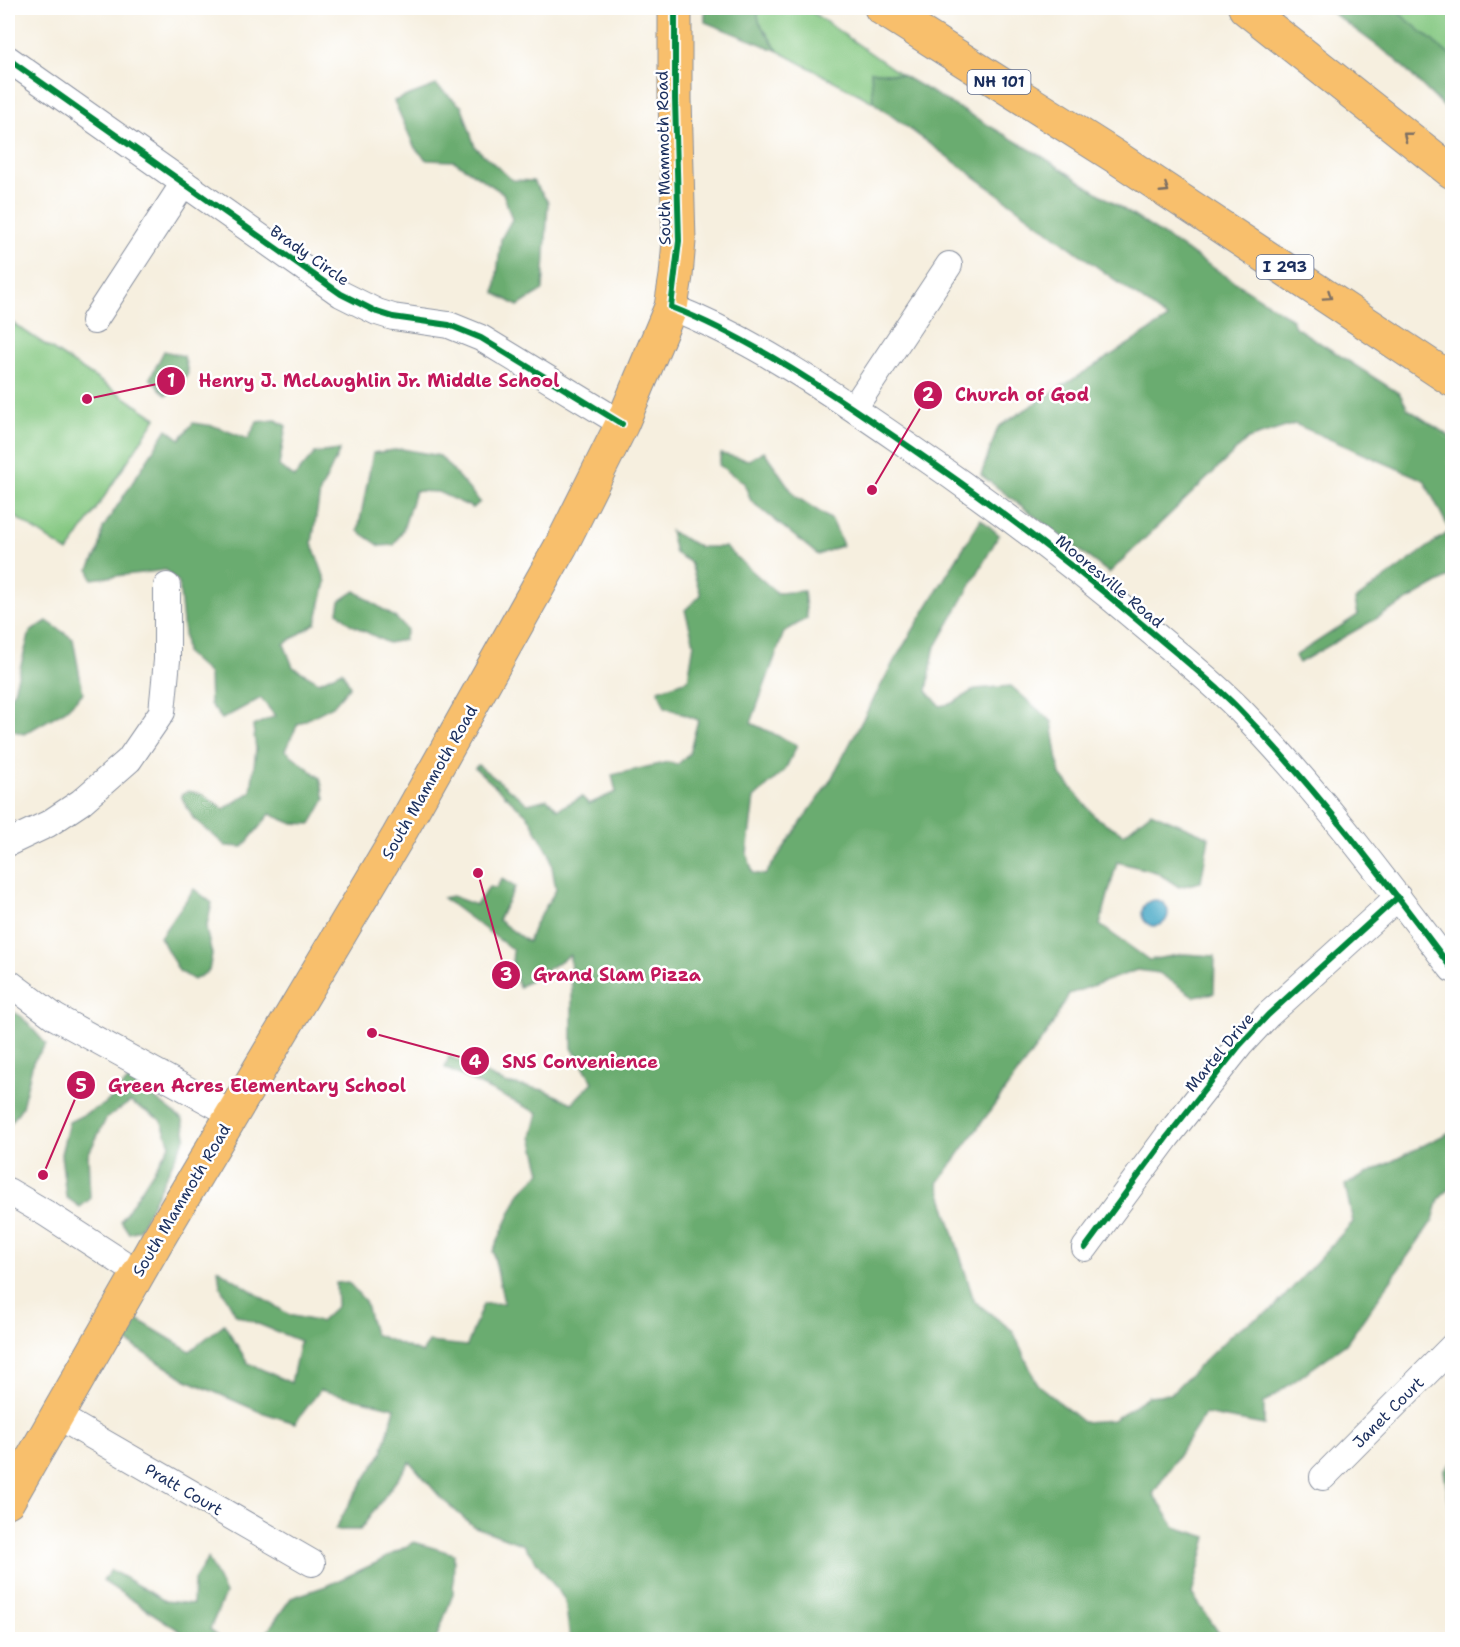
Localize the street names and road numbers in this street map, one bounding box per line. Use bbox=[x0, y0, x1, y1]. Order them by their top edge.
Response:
road number: NH 101 bbox=[968, 70, 1030, 94]
street label: South Mammoth Road bbox=[651, 71, 676, 245]
street label: Brady Circle bbox=[266, 220, 354, 291]
road number: I 293 bbox=[1256, 255, 1314, 279]
street label: Mooresville Road bbox=[1051, 530, 1168, 633]
street label: South Mammoth Road bbox=[377, 701, 482, 863]
street label: Martel Drive bbox=[1180, 1008, 1259, 1096]
street label: South Mammoth Road bbox=[128, 1120, 235, 1280]
street label: Janet Court bbox=[1348, 1372, 1429, 1453]
street label: Pratt Court bbox=[141, 1459, 227, 1520]

